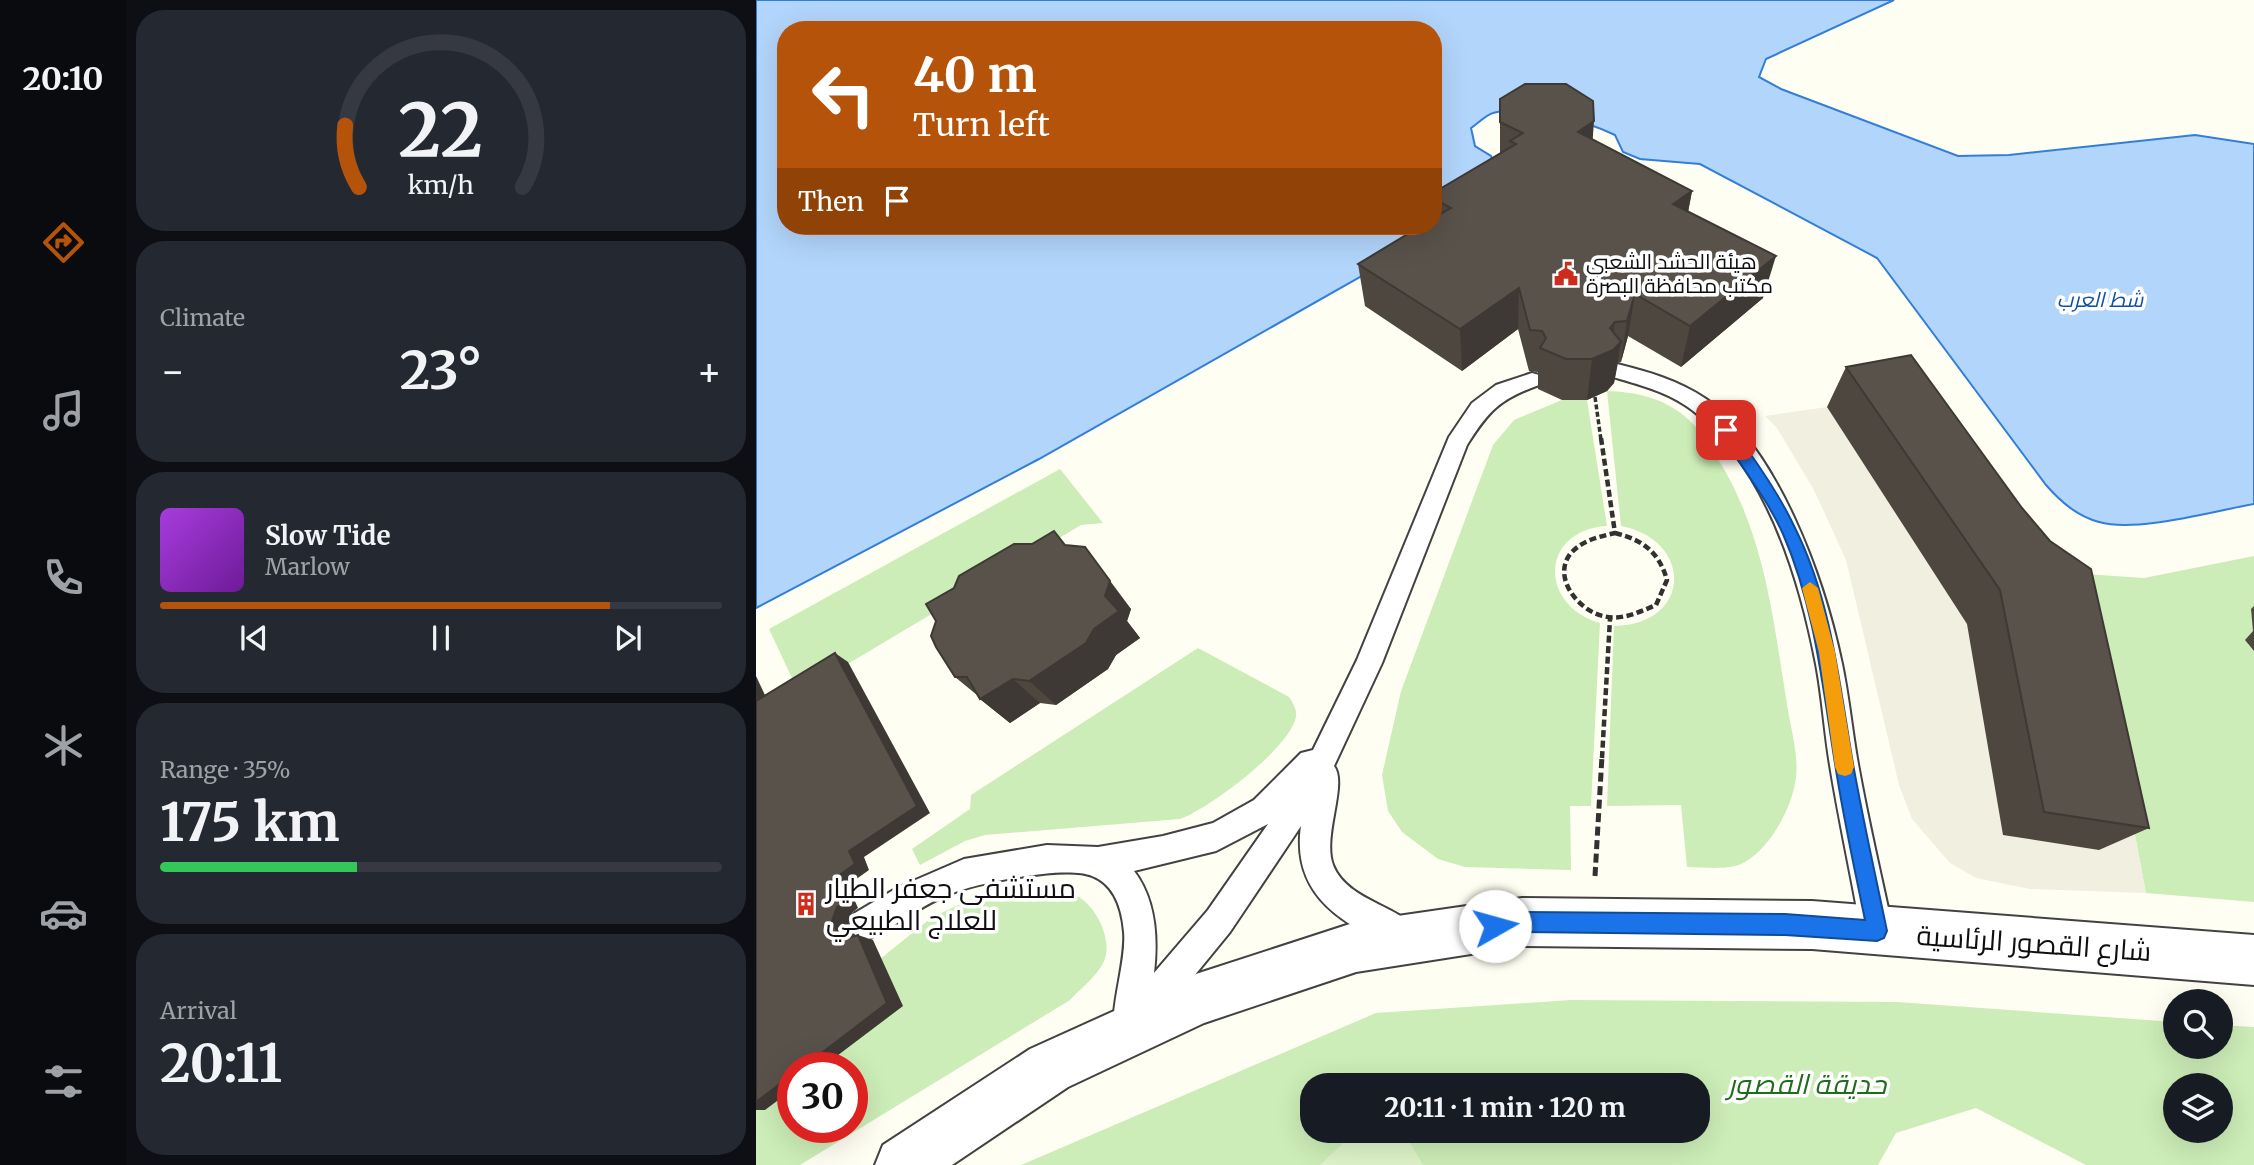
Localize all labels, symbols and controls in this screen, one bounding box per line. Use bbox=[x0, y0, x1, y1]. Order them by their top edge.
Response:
text: 40 m bbox=[913, 44, 1037, 105]
icon: left bbox=[798, 49, 889, 140]
text: 20:10 bbox=[22, 59, 104, 99]
text: 22 bbox=[399, 85, 483, 177]
text: Turn left bbox=[913, 105, 1050, 145]
text: km/h bbox=[408, 168, 474, 200]
icon: arrive bbox=[878, 182, 916, 220]
text: Then bbox=[798, 185, 864, 218]
icon: directions bbox=[39, 218, 88, 267]
place label: هيئة الحشد الشعبي مكتب محافظة البصرة bbox=[1586, 248, 1773, 299]
public building icon: هيئة الحشد الشعبي مكتب محافظة البصرة bbox=[1552, 260, 1580, 288]
water label: شط العرب bbox=[2057, 286, 2144, 313]
text: Climate bbox=[160, 303, 245, 332]
text: 23° bbox=[400, 338, 482, 403]
text: − bbox=[160, 348, 185, 395]
text: + bbox=[697, 348, 722, 395]
icon: music bbox=[39, 386, 88, 435]
pin bbox=[1696, 400, 1756, 460]
icon: arrive bbox=[1707, 411, 1745, 449]
text: Slow Tide bbox=[265, 519, 391, 552]
text: Marlow bbox=[265, 552, 350, 581]
icon: phone bbox=[39, 553, 88, 602]
icon: previous bbox=[235, 619, 273, 657]
icon: pause bbox=[422, 619, 460, 657]
icon: next bbox=[609, 619, 647, 657]
icon: climate bbox=[39, 721, 88, 770]
text: Range · 35% bbox=[160, 755, 291, 784]
text: 175 km bbox=[160, 790, 339, 855]
place label: مستشفى جعفر الطيار للعلاج الطبيعي bbox=[824, 870, 1076, 942]
icon: car bbox=[39, 889, 88, 938]
position arrow bbox=[1458, 889, 1532, 963]
building icon: مستشفى جعفر الطيار للعلاج الطبيعي bbox=[792, 890, 820, 918]
street label: شارع القصور الرئاسية bbox=[1915, 917, 2152, 970]
map controls bbox=[2163, 989, 2233, 1143]
button: search bbox=[2163, 989, 2233, 1059]
text: Arrival bbox=[160, 996, 237, 1025]
text: 20:11 bbox=[160, 1031, 282, 1096]
speed limit sign: 30 bbox=[777, 1052, 868, 1143]
icon: filters bbox=[39, 1057, 88, 1106]
park label: حديقة القصور bbox=[1725, 1066, 1888, 1102]
button: layers bbox=[2163, 1073, 2233, 1143]
text: 20:11 · 1 min · 120 m bbox=[1384, 1091, 1626, 1124]

